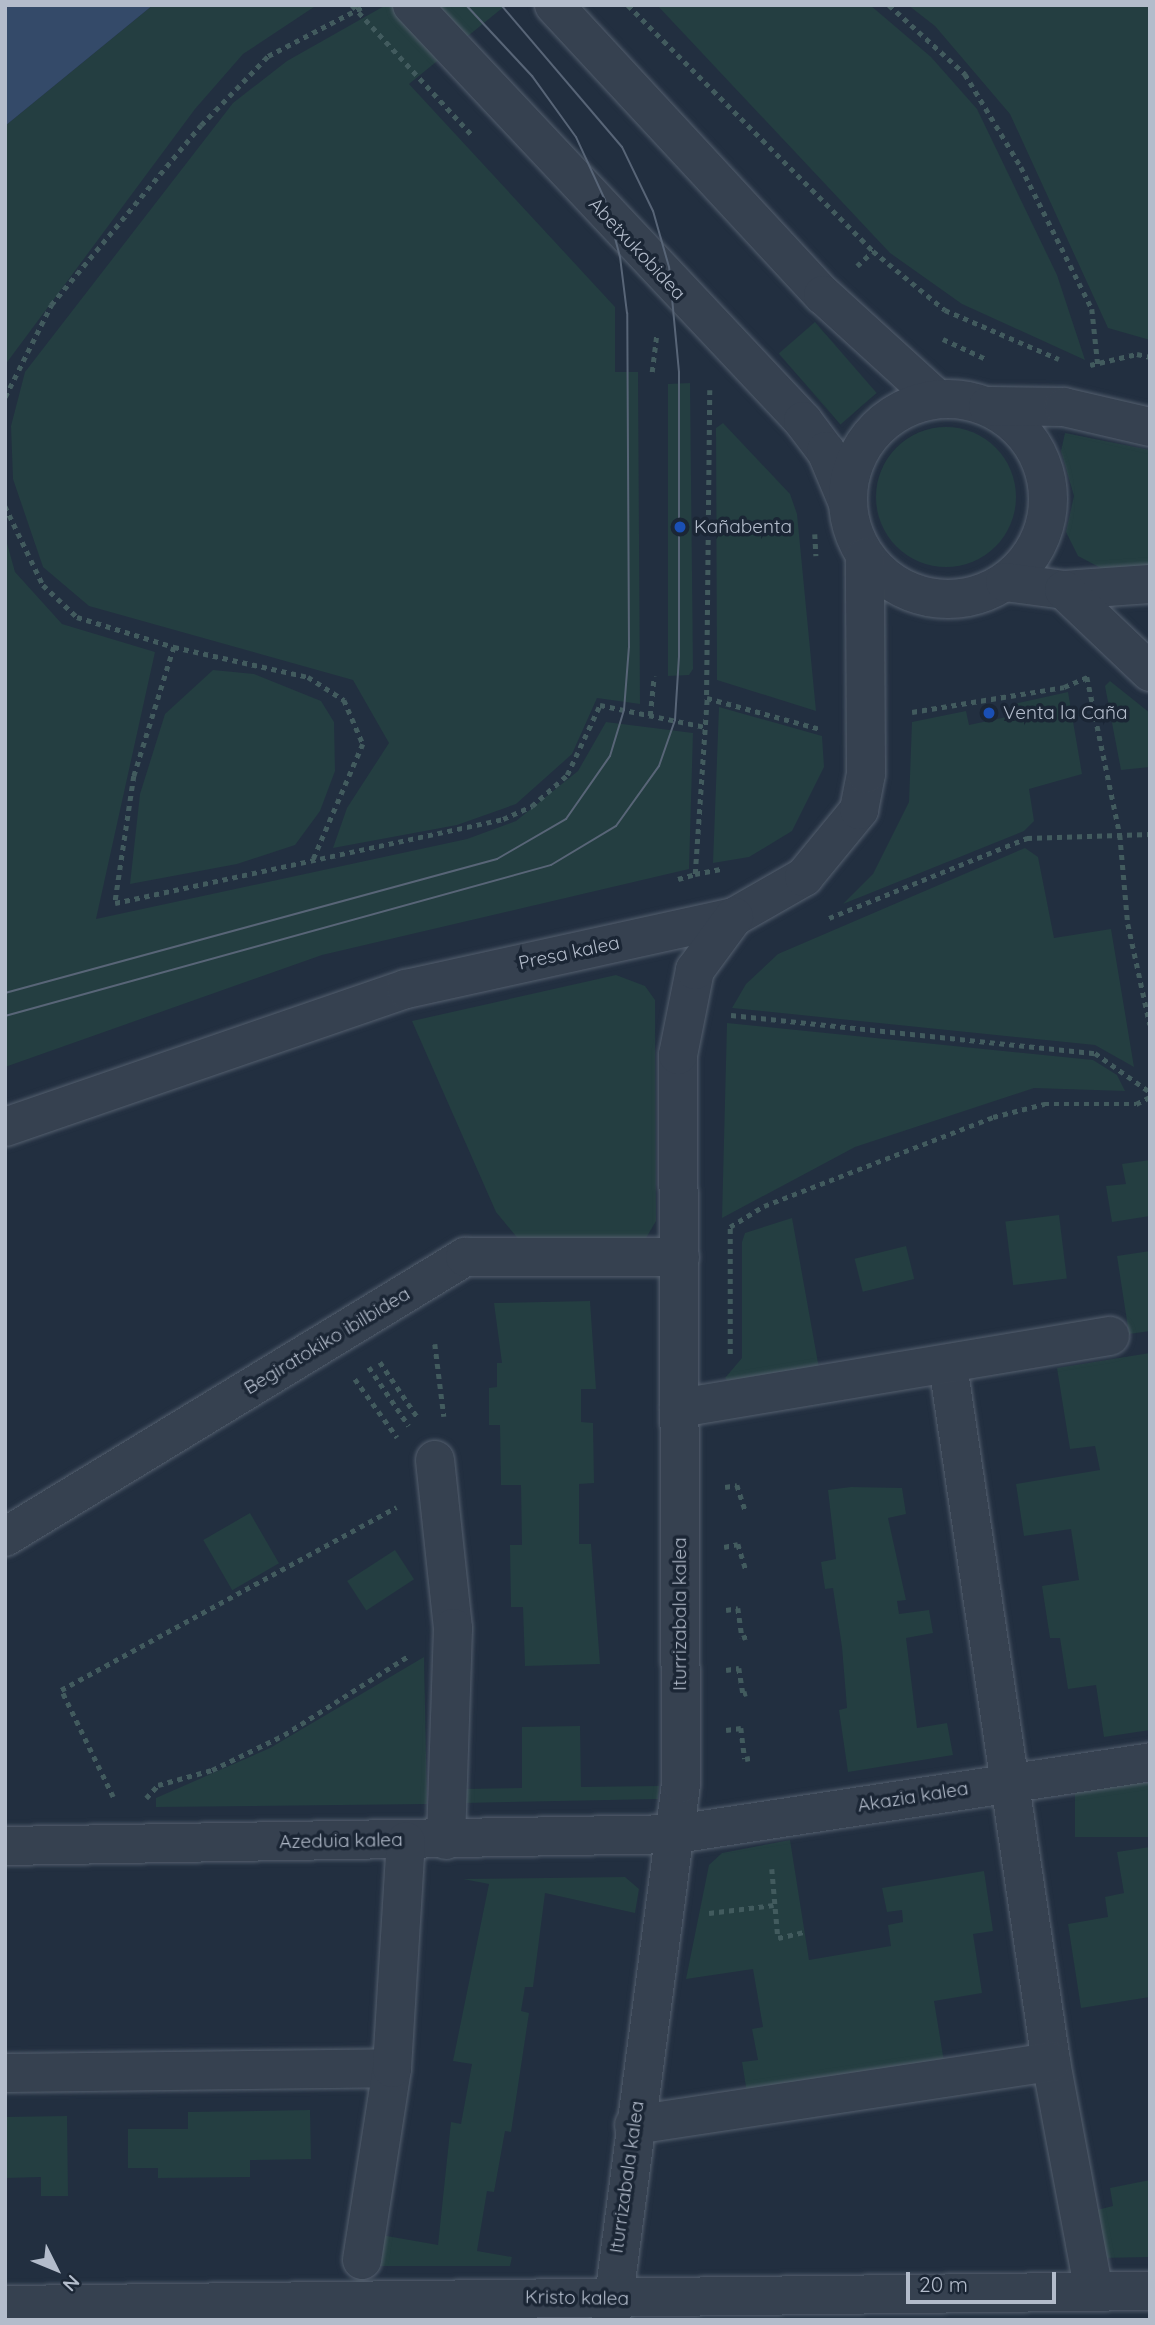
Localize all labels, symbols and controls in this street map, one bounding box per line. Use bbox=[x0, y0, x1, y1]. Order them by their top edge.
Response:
street label: Abetxukobidea bbox=[584, 193, 690, 305]
place label: Kañabenta bbox=[694, 516, 792, 538]
marker: Kañabenta bbox=[672, 519, 688, 535]
place label: Venta la Caña bbox=[1003, 702, 1128, 724]
marker: Venta la Caña bbox=[981, 705, 997, 721]
street label: Presa kalea bbox=[516, 931, 622, 975]
street label: Begiratokiko ibilbidea bbox=[240, 1282, 414, 1400]
street label: Iturrizabala kalea bbox=[669, 1537, 691, 1691]
street label: Akazia kalea bbox=[856, 1777, 970, 1817]
street label: Azeduia kalea bbox=[279, 1829, 403, 1853]
street label: Iturrizabala kalea bbox=[605, 2099, 649, 2255]
north arrow bbox=[21, 2234, 91, 2304]
scale bar bbox=[910, 2258, 1060, 2302]
text: N bbox=[58, 2270, 85, 2297]
text: 20 m bbox=[919, 2271, 968, 2297]
street label: Kristo kalea bbox=[525, 2286, 629, 2310]

